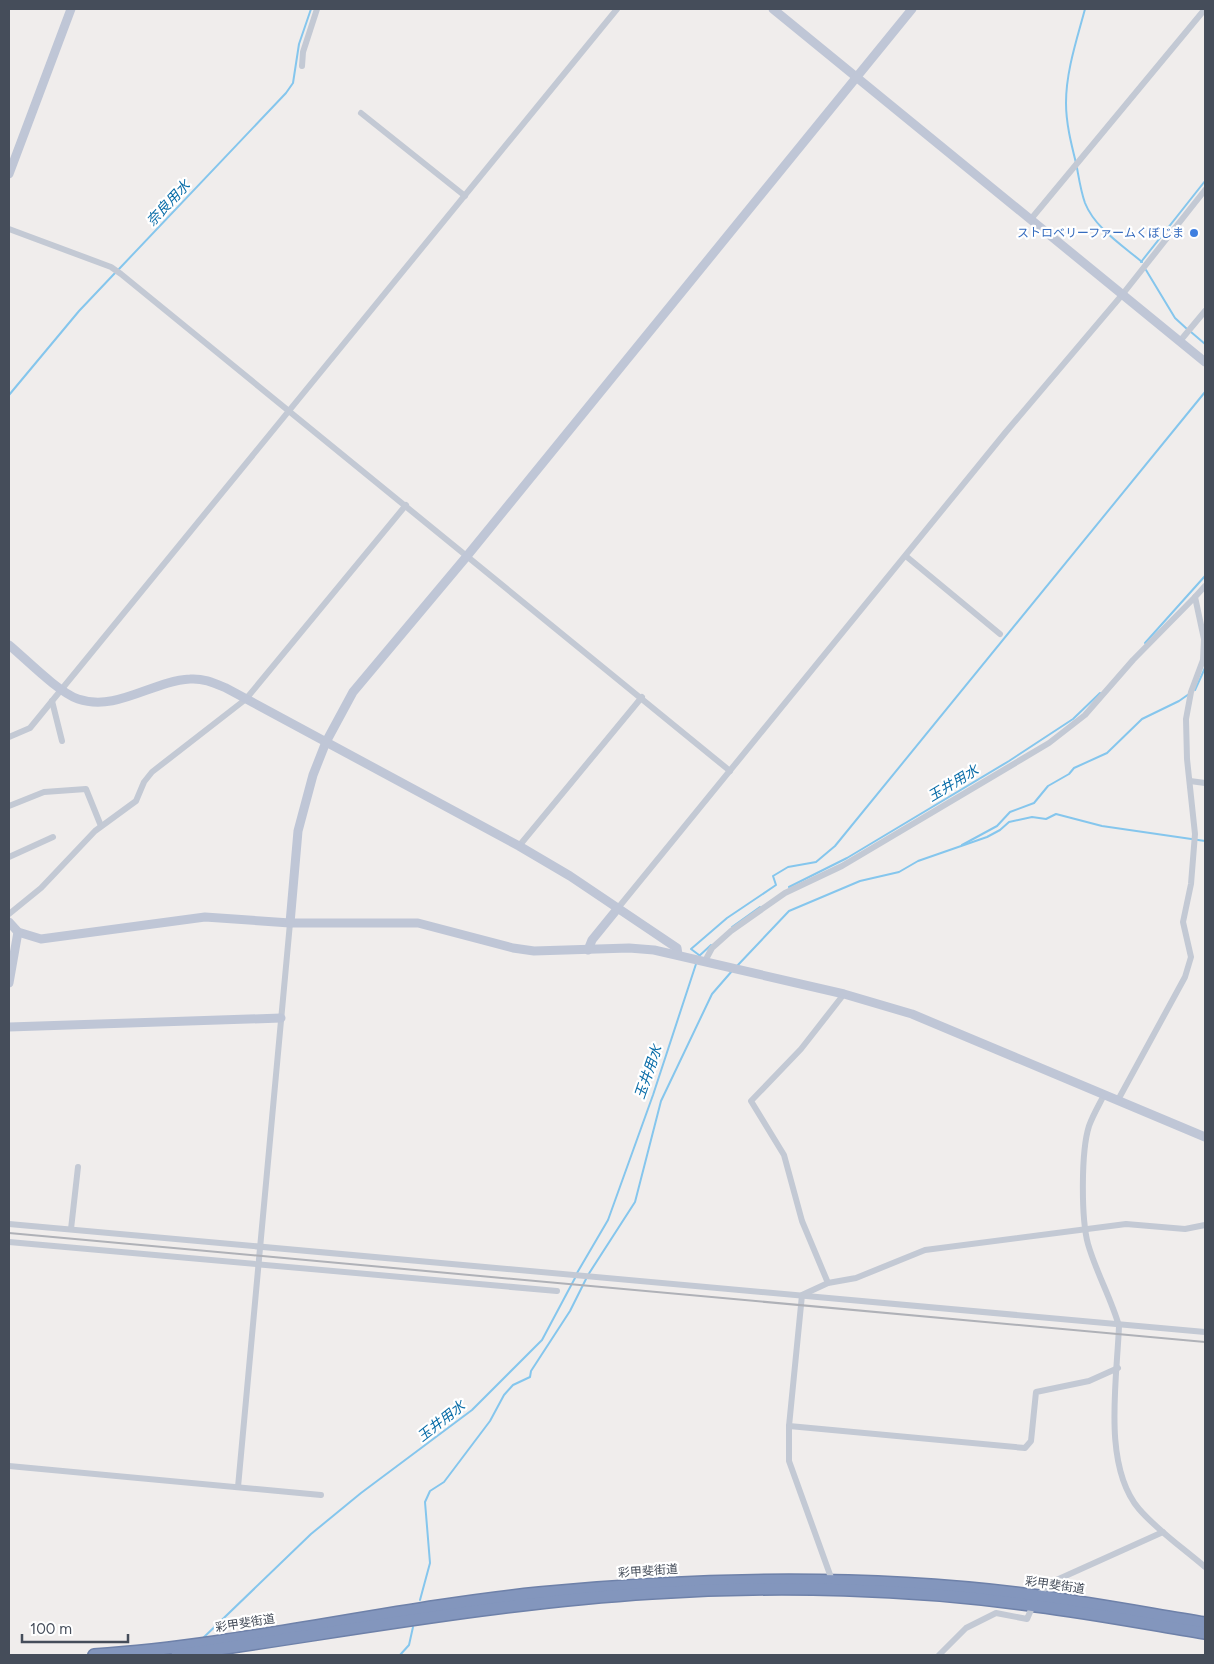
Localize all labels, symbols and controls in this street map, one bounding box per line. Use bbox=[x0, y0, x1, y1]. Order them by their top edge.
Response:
water label: 奈良用水 bbox=[143, 176, 195, 230]
place label: ストロベリーファームくぼじま bbox=[1017, 226, 1184, 240]
marker: ストロベリーファームくぼじま bbox=[1188, 227, 1200, 239]
water label: 玉井用水 bbox=[925, 761, 983, 805]
water label: 玉井用水 bbox=[631, 1041, 666, 1101]
water label: 玉井用水 bbox=[414, 1396, 470, 1445]
street label: 彩甲斐街道 bbox=[618, 1562, 678, 1580]
street label: 彩甲斐街道 bbox=[1024, 1574, 1086, 1596]
street label: 彩甲斐街道 bbox=[214, 1611, 276, 1635]
scale bar bbox=[22, 1612, 129, 1644]
text: 100 m bbox=[30, 1620, 72, 1638]

